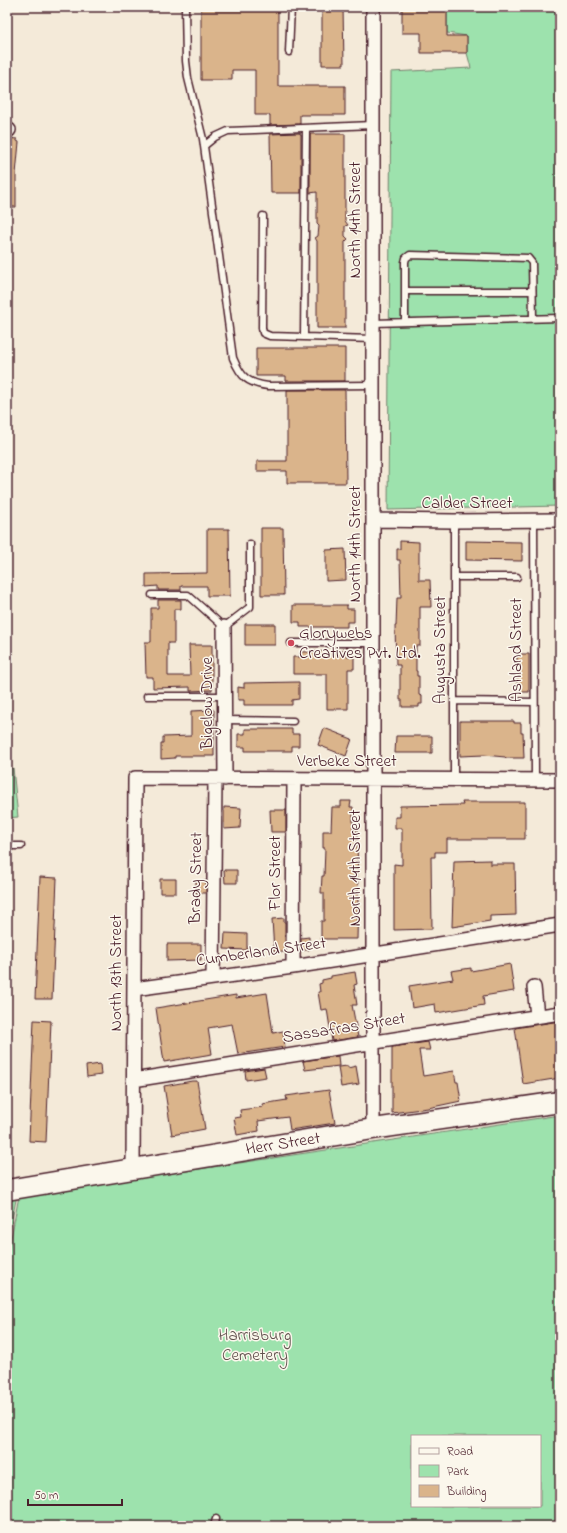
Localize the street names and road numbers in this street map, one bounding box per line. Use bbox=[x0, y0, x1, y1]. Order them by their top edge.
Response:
street label: North 14th Street bbox=[343, 161, 368, 278]
street label: North 14th Street bbox=[343, 485, 368, 602]
street label: Calder Street bbox=[422, 491, 513, 516]
street label: Augusta Street bbox=[428, 596, 455, 704]
street label: Ashland Street bbox=[504, 598, 529, 702]
street label: Bigelow Drive bbox=[195, 656, 222, 750]
street label: Verbeke Street bbox=[296, 749, 397, 774]
street label: North 14th Street bbox=[343, 809, 368, 926]
street label: Brady Street bbox=[183, 832, 210, 925]
street label: Flor Street bbox=[263, 835, 288, 912]
street label: North 13th Street bbox=[104, 914, 129, 1031]
street label: Cumberland Street bbox=[194, 930, 328, 974]
street label: Sassafras Street bbox=[281, 1006, 408, 1050]
street label: Herr Street bbox=[244, 1126, 322, 1162]

